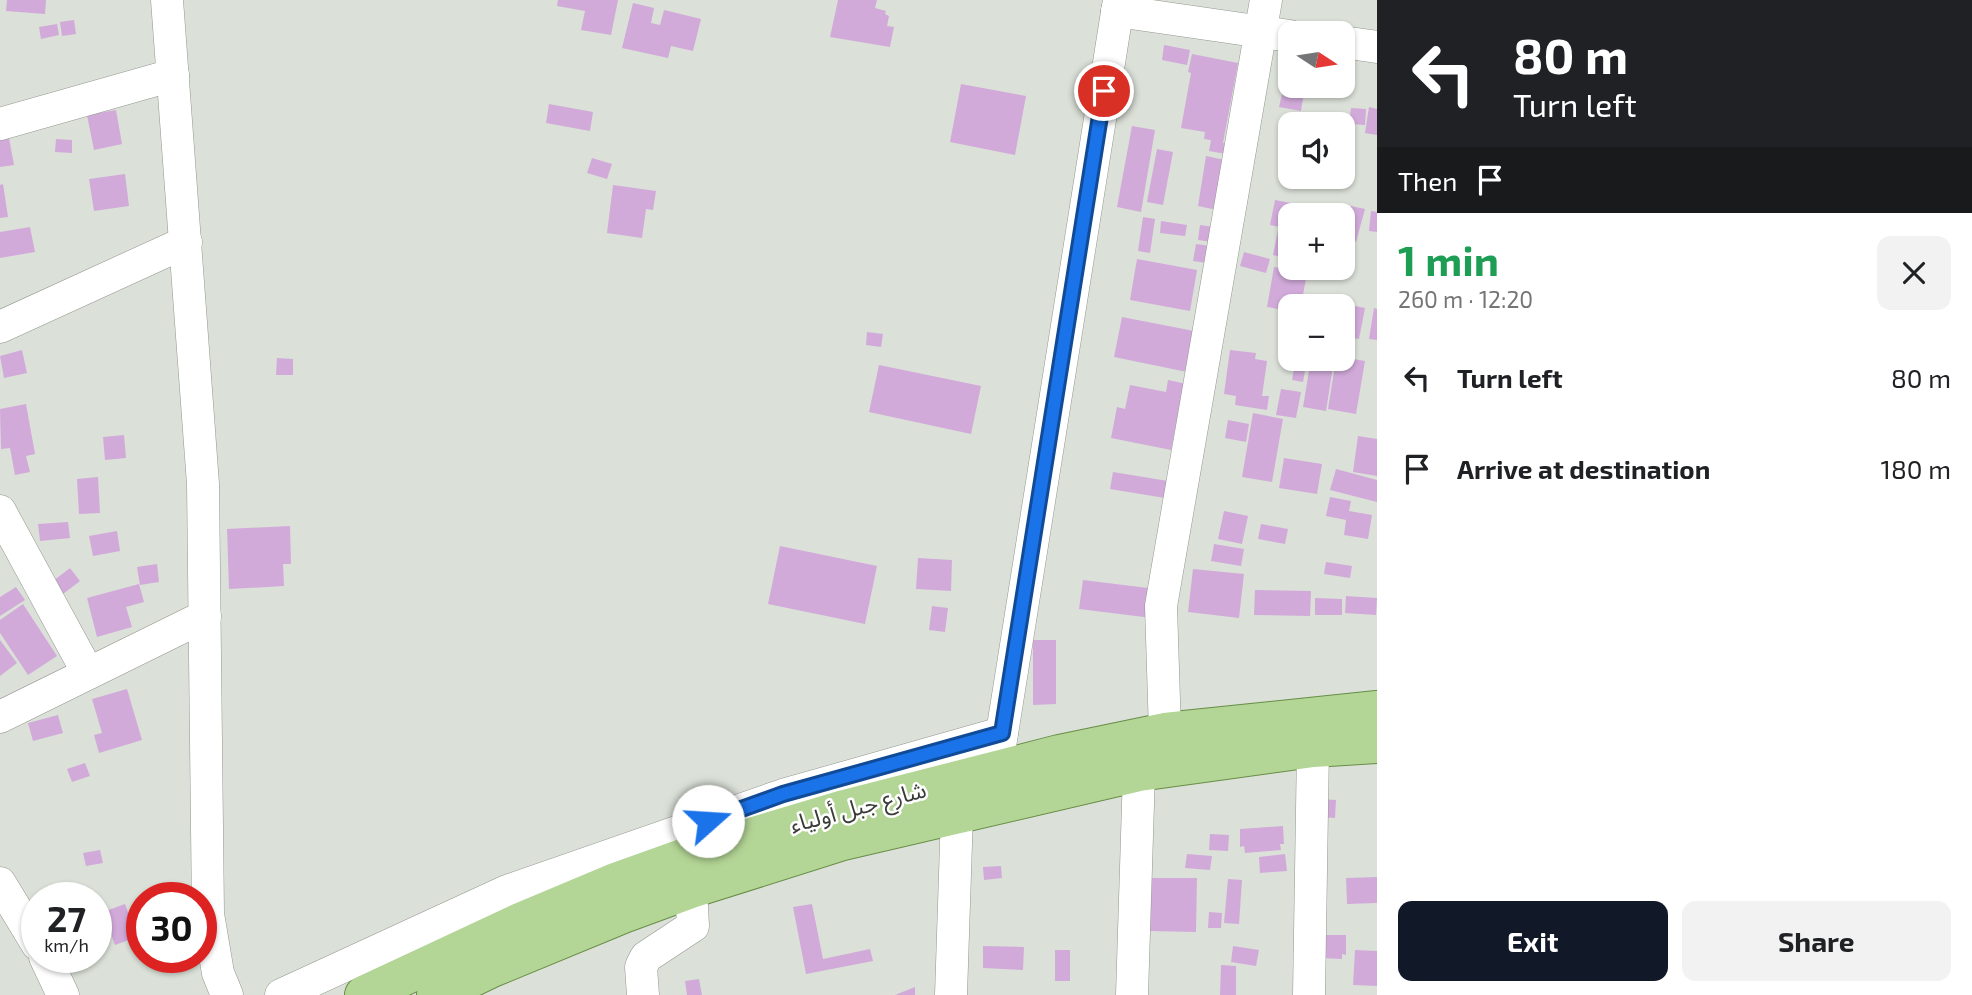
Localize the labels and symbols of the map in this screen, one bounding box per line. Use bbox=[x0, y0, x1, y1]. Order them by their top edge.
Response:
north arrow bbox=[1278, 21, 1354, 98]
pin bbox=[1074, 61, 1134, 121]
street label: شارع جبل أولياء bbox=[787, 774, 930, 841]
position arrow bbox=[671, 784, 745, 858]
speed limit sign: 30 bbox=[126, 882, 217, 973]

